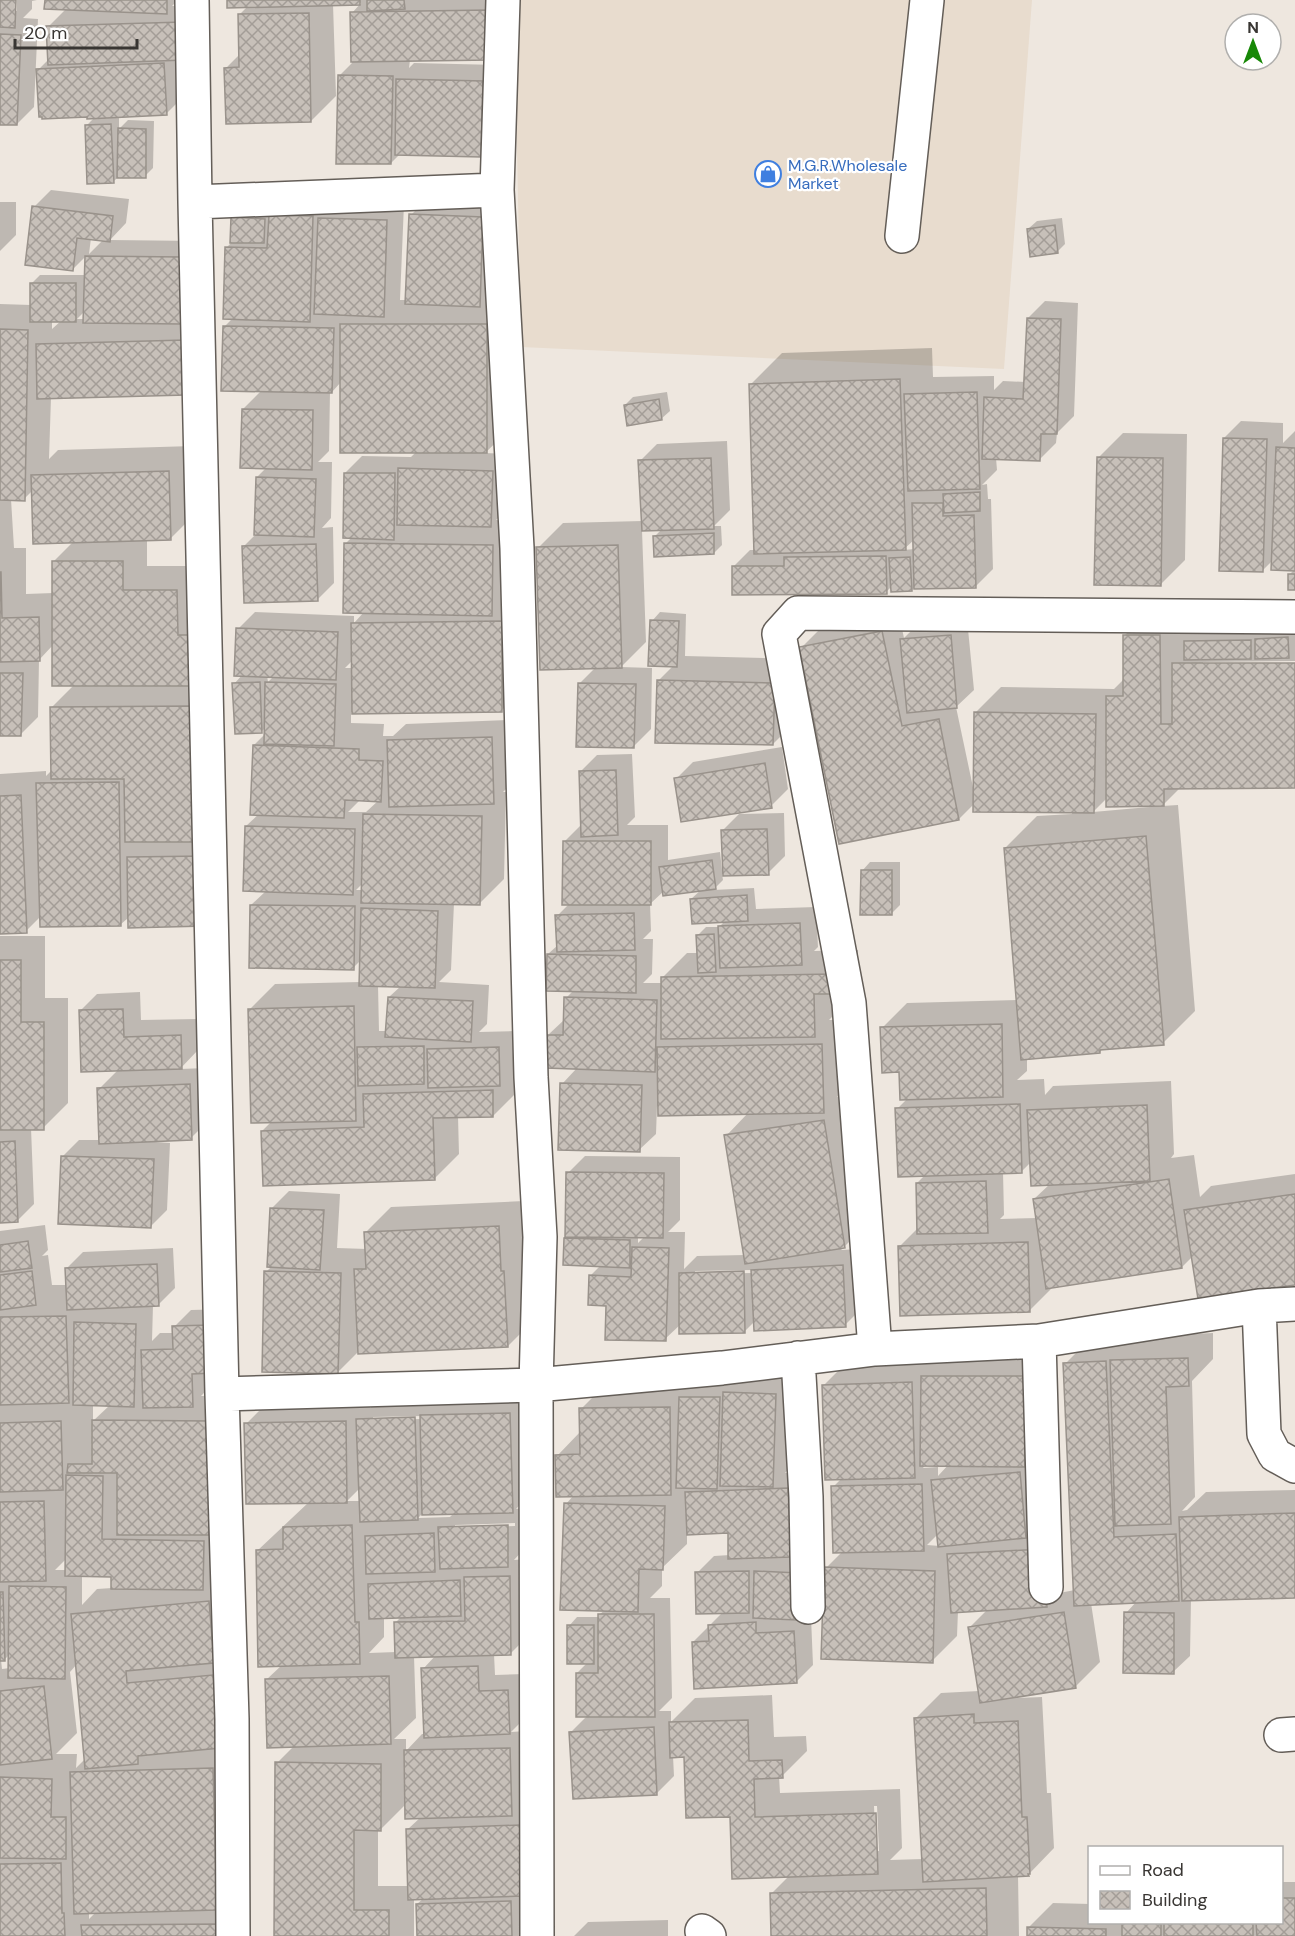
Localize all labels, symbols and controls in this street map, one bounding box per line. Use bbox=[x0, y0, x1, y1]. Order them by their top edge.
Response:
scale bar bbox=[15, 12, 136, 50]
north arrow bbox=[1223, 12, 1283, 72]
text: N bbox=[1247, 17, 1259, 38]
text: 20 m bbox=[24, 21, 67, 45]
place label: M.G.R.Wholesale Market bbox=[788, 155, 907, 194]
shop icon: M.G.R.Wholesale Market bbox=[753, 159, 783, 189]
legend bbox=[1088, 1846, 1283, 1924]
text: Road bbox=[1142, 1858, 1184, 1882]
text: Building bbox=[1142, 1888, 1207, 1912]

